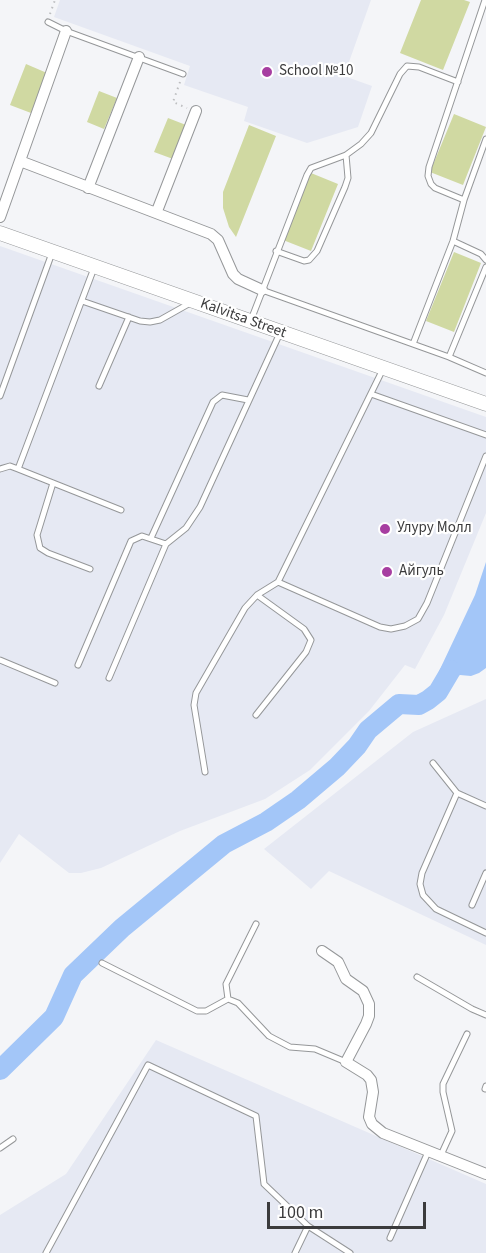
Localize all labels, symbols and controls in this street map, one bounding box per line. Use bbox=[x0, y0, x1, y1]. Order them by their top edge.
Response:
place label: School №10 bbox=[279, 63, 353, 81]
marker: School №10 bbox=[260, 65, 274, 79]
street label: Kalvitsa Street bbox=[198, 295, 288, 343]
place label: Улуру Молл bbox=[397, 520, 472, 538]
marker: Улуру Молл bbox=[378, 522, 392, 536]
place label: Айгуль bbox=[399, 563, 444, 581]
marker: Айгуль bbox=[380, 565, 394, 579]
scale bar bbox=[270, 1190, 429, 1228]
text: 100 m bbox=[278, 1200, 323, 1225]

